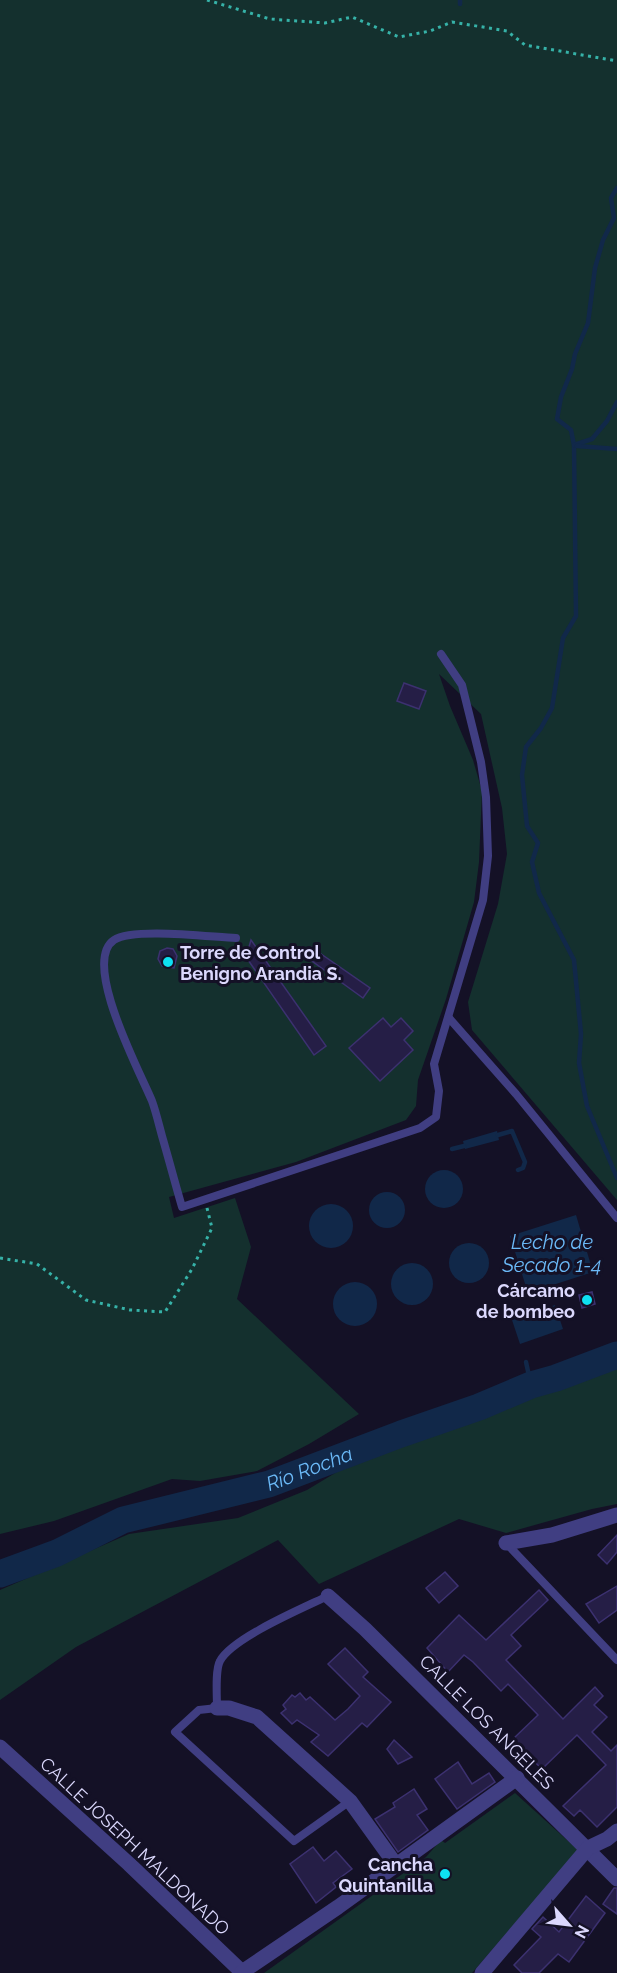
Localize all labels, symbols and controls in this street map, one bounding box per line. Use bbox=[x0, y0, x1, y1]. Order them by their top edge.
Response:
place label: Torre de Control Benigno Arandia S. bbox=[180, 942, 342, 984]
marker: Torre de Control Benigno Arandia S. bbox=[161, 955, 175, 969]
water label: Lecho de Secado 1-4 bbox=[501, 1230, 602, 1277]
place label: Cárcamo de bombeo bbox=[476, 1280, 575, 1322]
marker: Cárcamo de bombeo bbox=[580, 1293, 594, 1307]
water label: Río Rocha bbox=[263, 1441, 356, 1496]
street label: CALLE LOS ANGELES bbox=[415, 1650, 559, 1794]
street label: CALLE JOSEPH MALDONADO bbox=[36, 1753, 234, 1939]
place label: Cancha Quintanilla bbox=[338, 1854, 433, 1896]
marker: Cancha Quintanilla bbox=[438, 1867, 452, 1881]
north arrow bbox=[539, 1895, 599, 1955]
text: N bbox=[571, 1922, 593, 1942]

